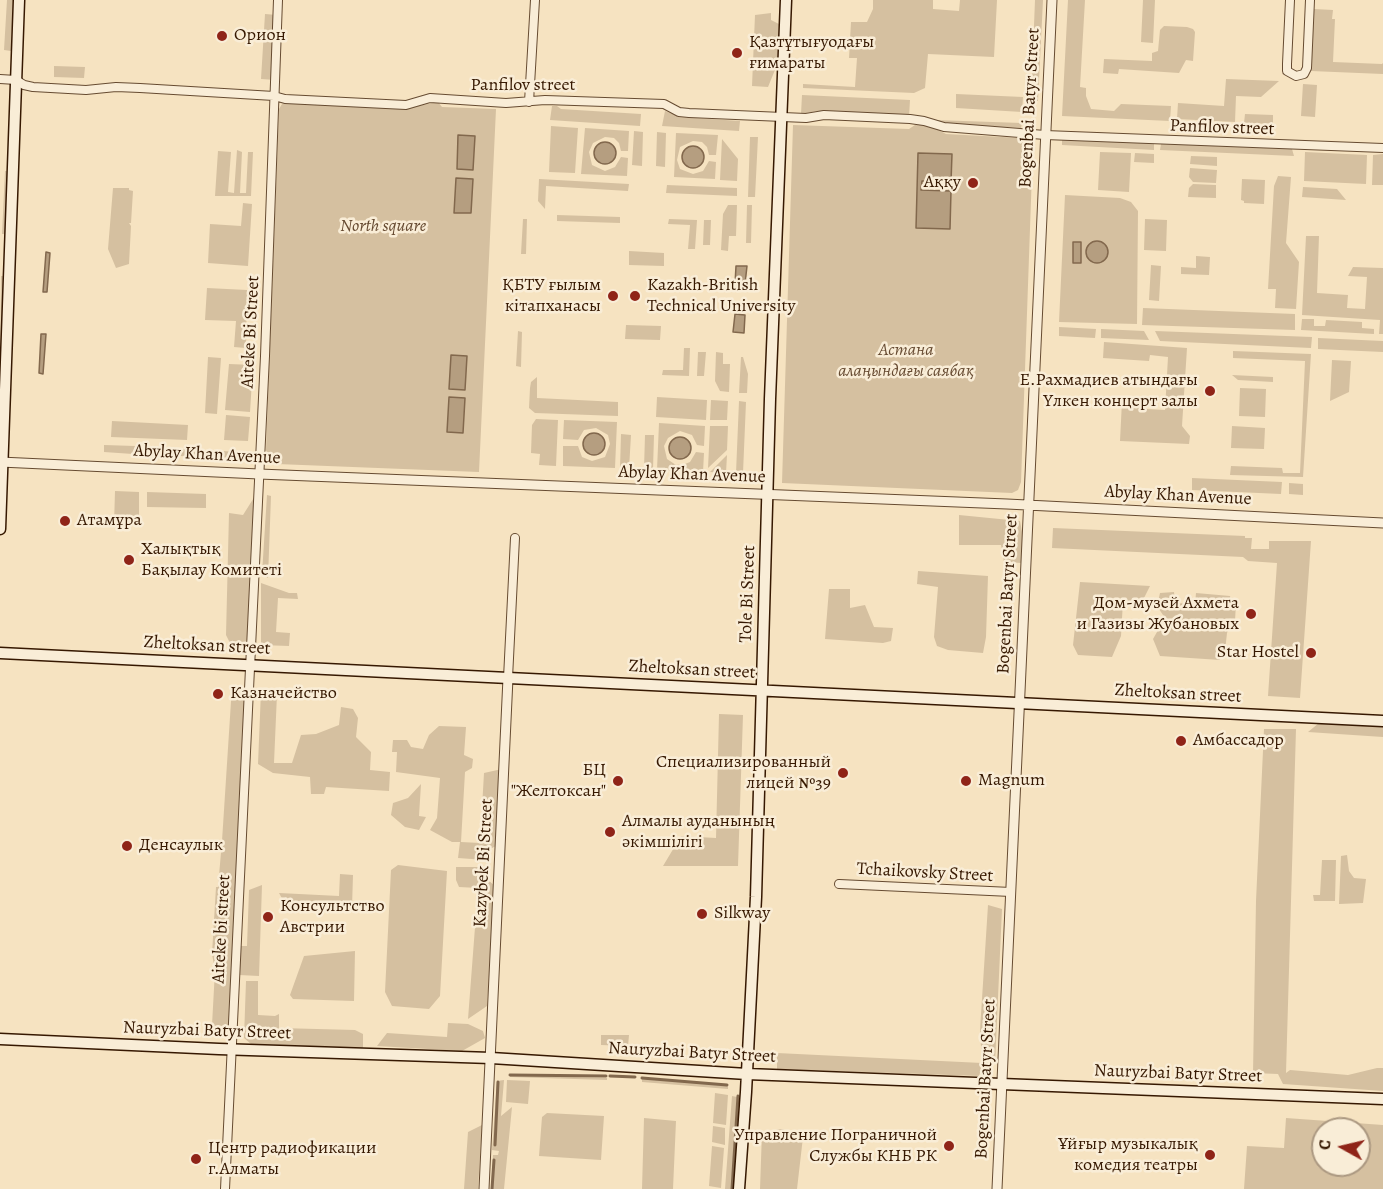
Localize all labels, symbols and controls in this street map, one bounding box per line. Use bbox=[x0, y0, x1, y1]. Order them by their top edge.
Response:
place label: Орион bbox=[234, 25, 286, 47]
street label: Bogenbai Batyr Street bbox=[1015, 27, 1045, 189]
marker: Орион bbox=[215, 29, 229, 43]
place label: Қазтұтығуодағы ғимараты bbox=[749, 32, 874, 74]
marker: Қазтұтығуодағы ғимараты bbox=[730, 46, 744, 60]
street label: Panfilov street bbox=[471, 75, 575, 97]
street label: Panfilov street bbox=[1169, 115, 1275, 141]
place label: Аққу bbox=[924, 172, 961, 194]
marker: Аққу bbox=[966, 176, 980, 190]
park label: North square bbox=[340, 216, 426, 238]
street label: Aiteke Bi Street bbox=[237, 275, 265, 389]
place label: ҚБТУ ғылым кітапханасы bbox=[502, 275, 601, 318]
place label: Kazakh-British Technical University bbox=[647, 275, 796, 318]
marker: ҚБТУ ғылым кітапханасы bbox=[606, 289, 620, 303]
marker: Kazakh-British Technical University bbox=[628, 289, 642, 303]
park label: Астана алаңындағы саябақ bbox=[838, 340, 974, 382]
place label: Е.Рахмадиев атындағы Үлкен концерт залы bbox=[1019, 370, 1198, 412]
marker: Е.Рахмадиев атындағы Үлкен концерт залы bbox=[1203, 384, 1217, 398]
street label: Abylay Khan Avenue bbox=[133, 440, 281, 470]
street label: Abylay Khan Avenue bbox=[618, 462, 766, 488]
street label: Abylay Khan Avenue bbox=[1104, 481, 1252, 511]
place label: Атамұра bbox=[77, 510, 142, 532]
street label: Bogenbai Batyr Street bbox=[993, 513, 1023, 675]
marker: Атамұра bbox=[58, 514, 72, 528]
place label: Халықтық Бақылау Комитеті bbox=[141, 539, 282, 582]
street label: Tole Bi Street bbox=[736, 545, 760, 643]
marker: Халықтық Бақылау Комитеті bbox=[122, 553, 136, 567]
place label: Дом-музей Ахмета и Газизы Жубановых bbox=[1076, 593, 1239, 636]
marker: Дом-музей Ахмета и Газизы Жубановых bbox=[1244, 607, 1258, 621]
street label: Zheltoksan street bbox=[143, 632, 271, 660]
place label: Star Hostel bbox=[1217, 642, 1299, 664]
marker: Star Hostel bbox=[1304, 646, 1318, 660]
street label: Zheltoksan street bbox=[628, 656, 756, 684]
street label: Zheltoksan street bbox=[1114, 680, 1242, 708]
place label: Казначейство bbox=[230, 683, 337, 705]
marker: Казначейство bbox=[211, 687, 225, 701]
place label: Амбассадор bbox=[1193, 730, 1284, 752]
marker: Амбассадор bbox=[1174, 734, 1188, 748]
place label: Специализированный лицей №39 bbox=[656, 752, 831, 795]
place label: БЦ "Желтоксан" bbox=[511, 760, 606, 802]
marker: Специализированный лицей №39 bbox=[836, 766, 850, 780]
place label: Magnum bbox=[978, 770, 1045, 792]
marker: БЦ "Желтоксан" bbox=[611, 774, 625, 788]
marker: Magnum bbox=[959, 774, 973, 788]
street label: Kazybek Bi Street bbox=[470, 798, 498, 928]
place label: Алмалы ауданының әкімшілігі bbox=[622, 811, 775, 854]
marker: Алмалы ауданының әкімшілігі bbox=[603, 825, 617, 839]
place label: Денсаулык bbox=[139, 835, 223, 857]
marker: Денсаулык bbox=[120, 839, 134, 853]
street label: Tchaikovsky Street bbox=[856, 859, 994, 887]
street label: Aiteke bi street bbox=[208, 874, 236, 984]
place label: Консультство Австрии bbox=[280, 896, 385, 938]
place label: Silkway bbox=[714, 903, 770, 925]
marker: Silkway bbox=[695, 907, 709, 921]
marker: Консультство Австрии bbox=[261, 910, 275, 924]
street label: Bogenbai Batyr Street bbox=[971, 998, 1001, 1160]
street label: Nauryzbai Batyr Street bbox=[123, 1017, 291, 1045]
street label: Nauryzbai Batyr Street bbox=[607, 1038, 777, 1068]
street label: Nauryzbai Batyr Street bbox=[1094, 1060, 1262, 1088]
north arrow bbox=[1311, 1117, 1371, 1177]
place label: Управление Пограничной Службы КНБ РК bbox=[734, 1125, 937, 1168]
place label: Ұйғыр музыкалық комедия театры bbox=[1058, 1134, 1198, 1176]
place label: Центр радиофикации г.Алматы bbox=[208, 1138, 377, 1180]
text: С bbox=[1314, 1138, 1337, 1151]
marker: Управление Пограничной Службы КНБ РК bbox=[942, 1139, 956, 1153]
marker: Ұйғыр музыкалық комедия театры bbox=[1203, 1148, 1217, 1162]
marker: Центр радиофикации г.Алматы bbox=[189, 1152, 203, 1166]

